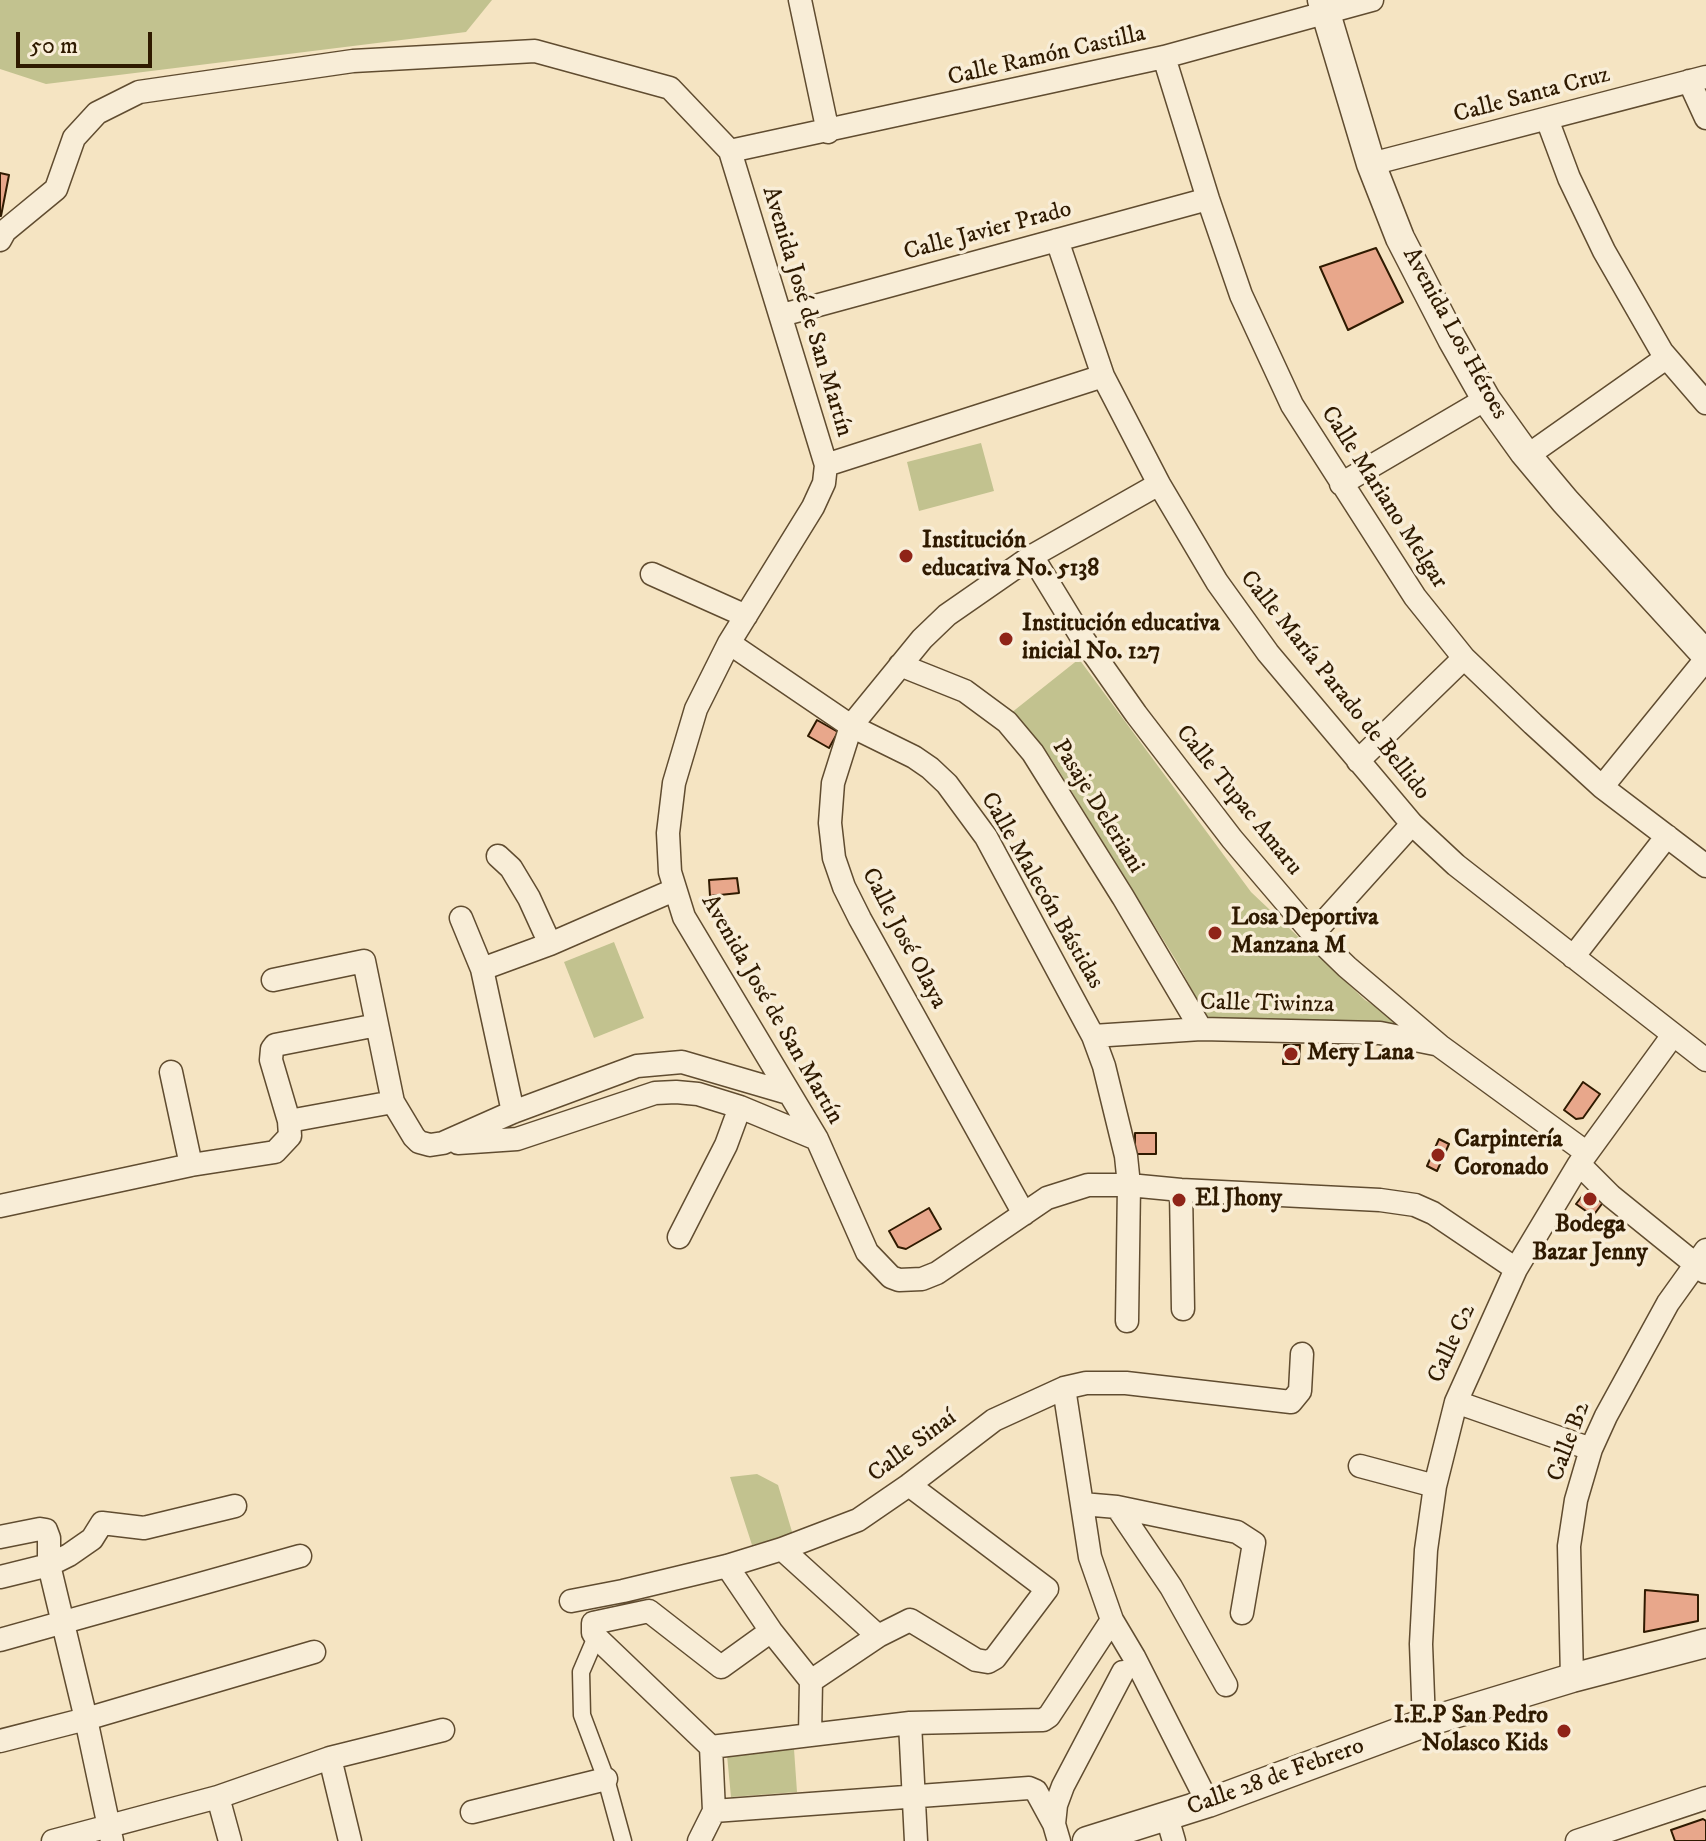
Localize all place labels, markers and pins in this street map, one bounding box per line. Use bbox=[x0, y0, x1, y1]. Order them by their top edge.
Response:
place label: Institución educativa No. 5138 bbox=[922, 528, 1099, 584]
marker: Institución educativa No. 5138 bbox=[897, 547, 915, 565]
place label: Institución educativa inicial No. 127 bbox=[1022, 611, 1220, 667]
marker: Institución educativa inicial No. 127 bbox=[997, 630, 1015, 648]
place label: Losa Deportiva Manzana M bbox=[1231, 905, 1378, 961]
marker: Losa Deportiva Manzana M bbox=[1206, 924, 1224, 942]
place label: Mery Lana bbox=[1307, 1040, 1414, 1068]
marker: Mery Lana bbox=[1282, 1045, 1300, 1063]
place label: Carpintería Coronado bbox=[1454, 1127, 1563, 1183]
marker: Carpintería Coronado bbox=[1429, 1146, 1447, 1164]
place label: El Jhony bbox=[1195, 1186, 1282, 1214]
marker: Bodega Bazar Jenny bbox=[1581, 1190, 1599, 1208]
marker: El Jhony bbox=[1170, 1191, 1188, 1209]
place label: Bodega Bazar Jenny bbox=[1532, 1212, 1648, 1268]
place label: I.E.P San Pedro Nolasco Kids bbox=[1394, 1703, 1548, 1759]
marker: I.E.P San Pedro Nolasco Kids bbox=[1555, 1722, 1573, 1740]

